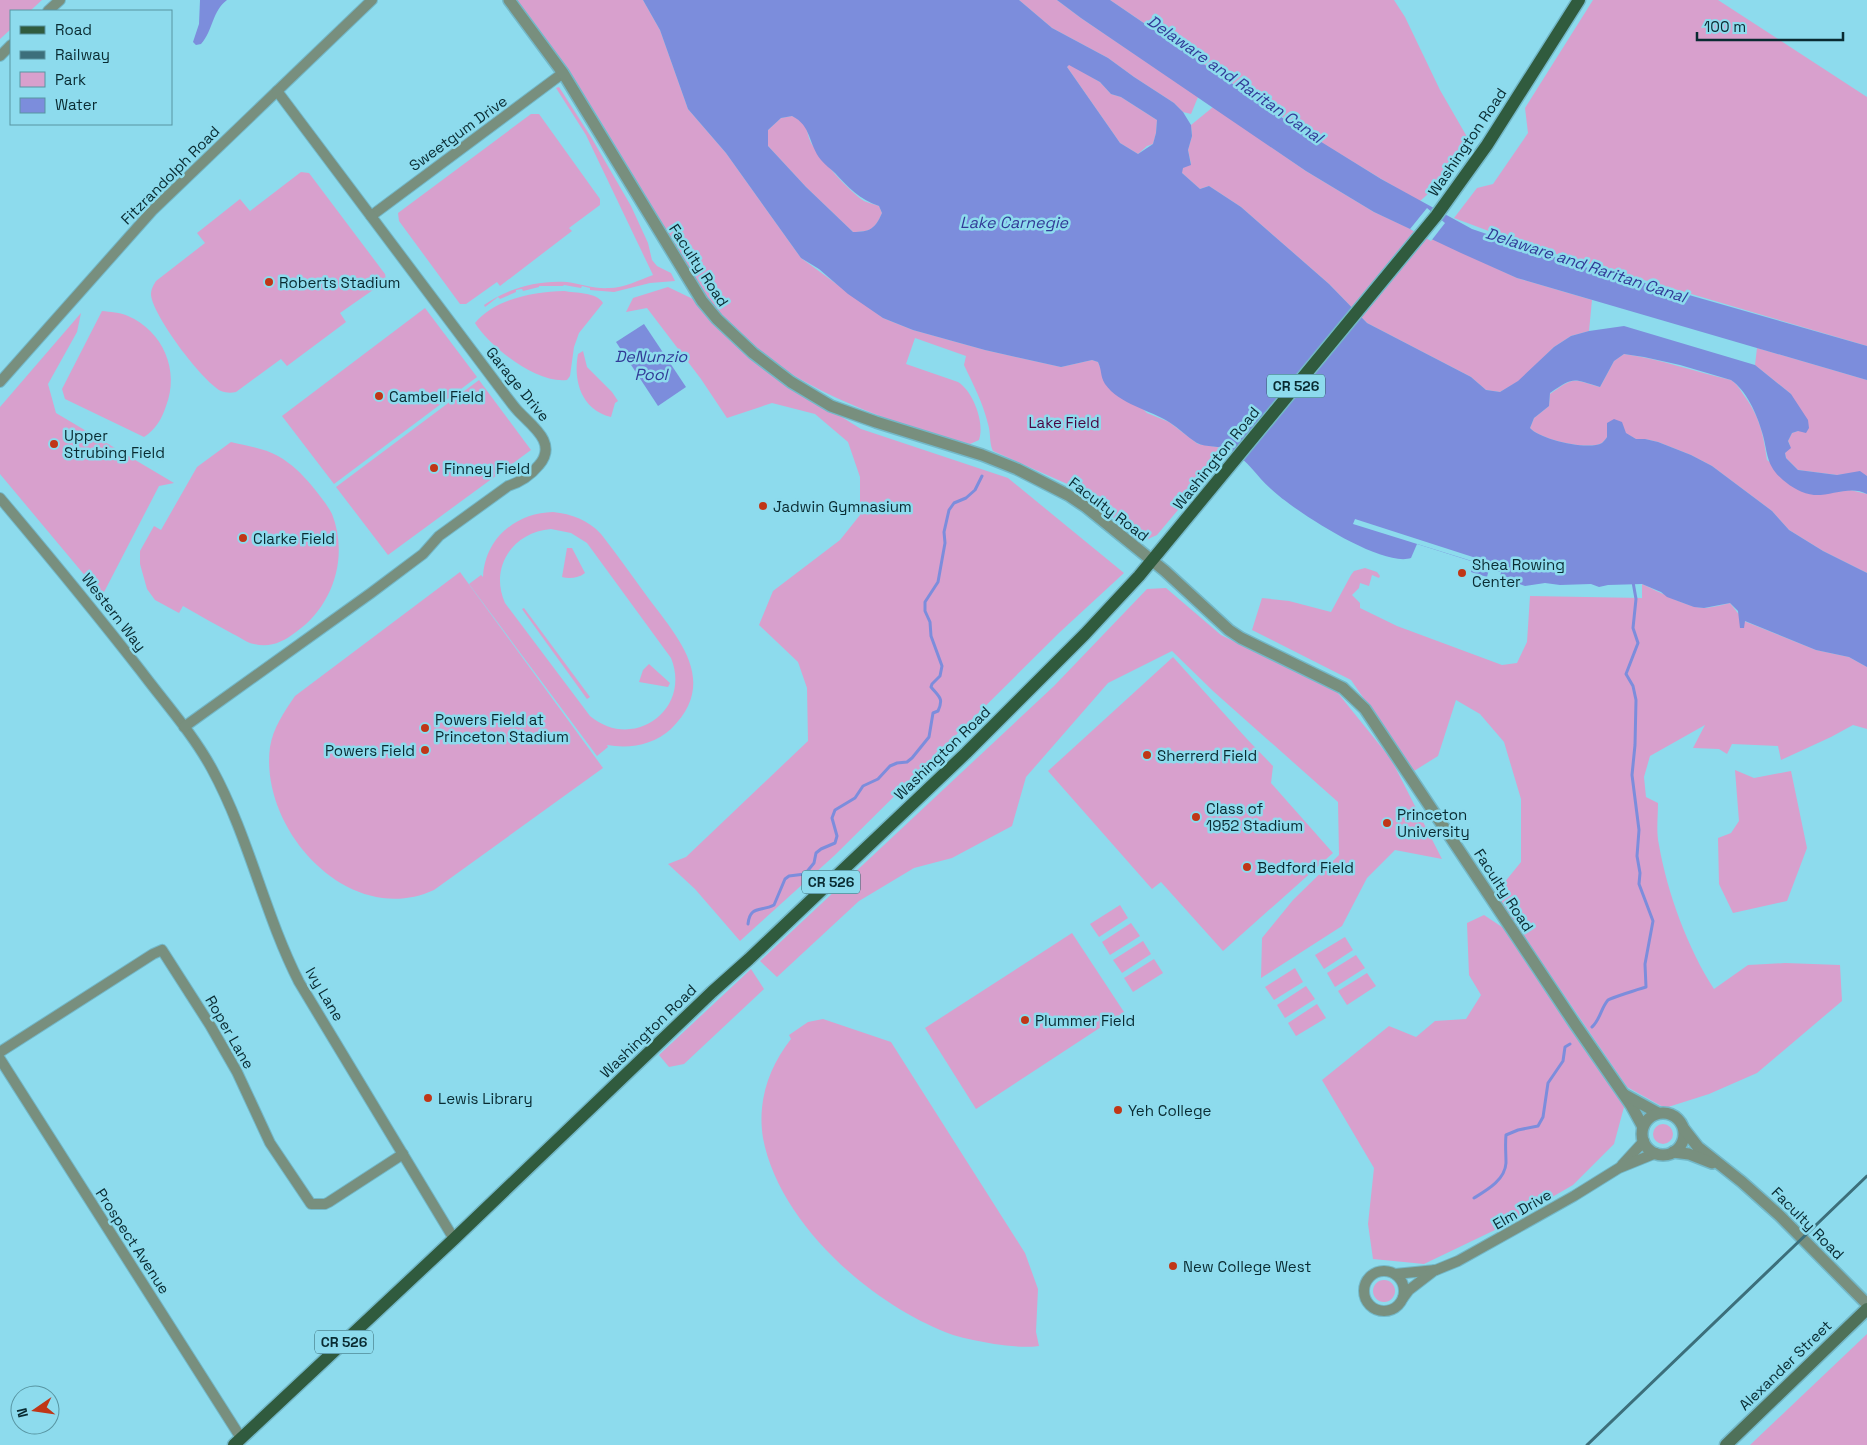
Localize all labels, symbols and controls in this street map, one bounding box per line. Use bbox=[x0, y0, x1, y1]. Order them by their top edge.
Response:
legend bbox=[10, 10, 172, 125]
water label: Delaware and Raritan Canal bbox=[1143, 10, 1329, 149]
scale bar bbox=[1697, 10, 1843, 42]
text: 100 m bbox=[1704, 17, 1746, 36]
text: Road bbox=[55, 20, 92, 39]
text: Railway bbox=[55, 45, 110, 64]
text: Park bbox=[55, 70, 86, 89]
street label: Washington Road bbox=[1424, 84, 1510, 200]
street label: Sweetgum Drive bbox=[405, 91, 511, 175]
text: Water bbox=[55, 95, 98, 114]
street label: Fitzrandolph Road bbox=[117, 122, 223, 228]
water label: Lake Carnegie bbox=[960, 212, 1069, 233]
street label: Faculty Road bbox=[665, 220, 733, 310]
water label: Delaware and Raritan Canal bbox=[1483, 223, 1691, 308]
place label: Roberts Stadium bbox=[279, 273, 400, 292]
marker: Roberts Stadium bbox=[263, 276, 275, 288]
street label: Garage Drive bbox=[482, 343, 554, 425]
water label: DeNunzio Pool bbox=[615, 346, 688, 385]
road number: CR 526 bbox=[1267, 374, 1325, 398]
place label: Cambell Field bbox=[389, 387, 484, 406]
marker: Cambell Field bbox=[373, 390, 385, 402]
street label: Washington Road bbox=[1169, 403, 1263, 513]
park label: Lake Field bbox=[1028, 413, 1100, 432]
place label: Upper Strubing Field bbox=[64, 426, 165, 462]
marker: Upper Strubing Field bbox=[48, 438, 60, 450]
place label: Finney Field bbox=[444, 459, 530, 478]
marker: Finney Field bbox=[428, 462, 440, 474]
street label: Faculty Road bbox=[1065, 473, 1153, 545]
place label: Jadwin Gymnasium bbox=[773, 497, 912, 516]
marker: Jadwin Gymnasium bbox=[757, 500, 769, 512]
place label: Clarke Field bbox=[253, 529, 335, 548]
marker: Clarke Field bbox=[237, 532, 249, 544]
place label: Shea Rowing Center bbox=[1472, 555, 1565, 591]
marker: Shea Rowing Center bbox=[1456, 567, 1468, 579]
street label: Western Way bbox=[78, 569, 150, 655]
street label: Washington Road bbox=[890, 702, 994, 804]
place label: Powers Field at Princeton Stadium bbox=[435, 710, 569, 746]
marker: Powers Field at Princeton Stadium bbox=[419, 722, 431, 734]
place label: Powers Field bbox=[325, 741, 415, 760]
marker: Powers Field bbox=[419, 744, 431, 756]
place label: Sherrerd Field bbox=[1157, 746, 1257, 765]
marker: Sherrerd Field bbox=[1141, 749, 1153, 761]
place label: Class of 1952 Stadium bbox=[1206, 799, 1303, 835]
place label: Princeton University bbox=[1397, 805, 1470, 841]
marker: Class of 1952 Stadium bbox=[1190, 811, 1202, 823]
marker: Princeton University bbox=[1381, 817, 1393, 829]
street label: Faculty Road bbox=[1470, 845, 1538, 935]
place label: Bedford Field bbox=[1257, 858, 1354, 877]
marker: Bedford Field bbox=[1241, 861, 1253, 873]
road number: CR 526 bbox=[802, 870, 860, 894]
street label: Ivy Lane bbox=[301, 964, 349, 1025]
street label: Washington Road bbox=[596, 980, 700, 1082]
street label: Roper Lane bbox=[201, 992, 259, 1072]
place label: Plummer Field bbox=[1035, 1011, 1135, 1030]
marker: Plummer Field bbox=[1019, 1014, 1031, 1026]
place label: Lewis Library bbox=[438, 1089, 533, 1108]
marker: Lewis Library bbox=[422, 1092, 434, 1104]
place label: Yeh College bbox=[1128, 1101, 1212, 1120]
marker: Yeh College bbox=[1112, 1104, 1124, 1116]
street label: Faculty Road bbox=[1768, 1183, 1848, 1263]
street label: Prospect Avenue bbox=[92, 1185, 174, 1298]
street label: Elm Drive bbox=[1489, 1185, 1555, 1233]
place label: New College West bbox=[1183, 1257, 1311, 1276]
marker: New College West bbox=[1167, 1260, 1179, 1272]
street label: Alexander Street bbox=[1735, 1316, 1836, 1414]
road number: CR 526 bbox=[315, 1330, 373, 1354]
north arrow bbox=[10, 1385, 60, 1435]
text: N bbox=[13, 1406, 32, 1420]

